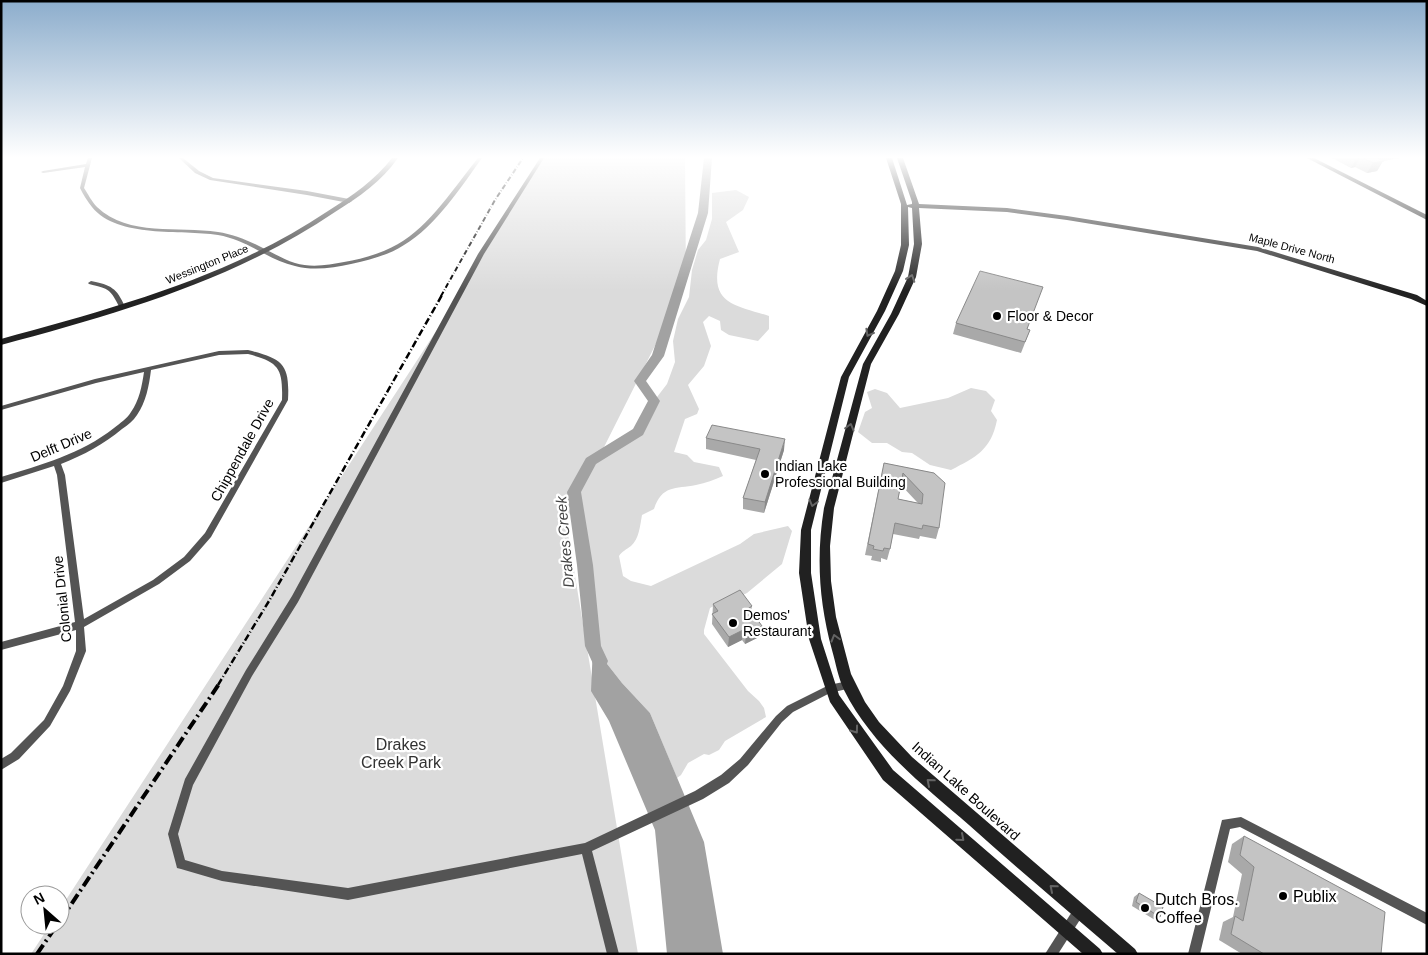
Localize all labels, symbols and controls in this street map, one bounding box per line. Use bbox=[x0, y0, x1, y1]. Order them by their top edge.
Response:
street label: Maple Drive North bbox=[1248, 231, 1336, 265]
street label: Wessington Place bbox=[164, 242, 250, 286]
one-way arrow bbox=[905, 274, 915, 283]
place label: Floor & Decor bbox=[1007, 308, 1094, 324]
marker: Floor & Decor bbox=[991, 310, 1003, 322]
one-way arrow bbox=[866, 328, 876, 337]
street label: Chippendale Drive bbox=[207, 396, 277, 504]
one-way arrow bbox=[844, 424, 854, 432]
street label: Delft Drive bbox=[28, 425, 94, 465]
place label: Indian Lake Professional Building bbox=[775, 458, 906, 490]
marker: Indian Lake Professional Building bbox=[759, 468, 771, 480]
water label: Drakes Creek bbox=[552, 494, 577, 588]
one-way arrow bbox=[809, 498, 819, 506]
street label: Colonial Drive bbox=[49, 555, 75, 643]
place label: Demos' Restaurant bbox=[743, 607, 812, 639]
marker: Demos' Restaurant bbox=[727, 617, 739, 629]
one-way arrow bbox=[830, 635, 840, 643]
one-way arrow bbox=[849, 724, 858, 734]
park label: Drakes Creek Park bbox=[361, 736, 442, 771]
street label: Indian Lake Boulevard bbox=[909, 738, 1023, 844]
one-way arrow bbox=[926, 779, 935, 788]
one-way arrow bbox=[956, 833, 965, 842]
north arrow bbox=[20, 885, 70, 935]
one-way arrow bbox=[1049, 885, 1058, 894]
place label: Publix bbox=[1293, 888, 1337, 905]
text: N bbox=[31, 889, 47, 908]
marker: Publix bbox=[1277, 890, 1289, 902]
place label: Dutch Bros. Coffee bbox=[1155, 891, 1239, 926]
marker: Dutch Bros. Coffee bbox=[1139, 902, 1151, 914]

